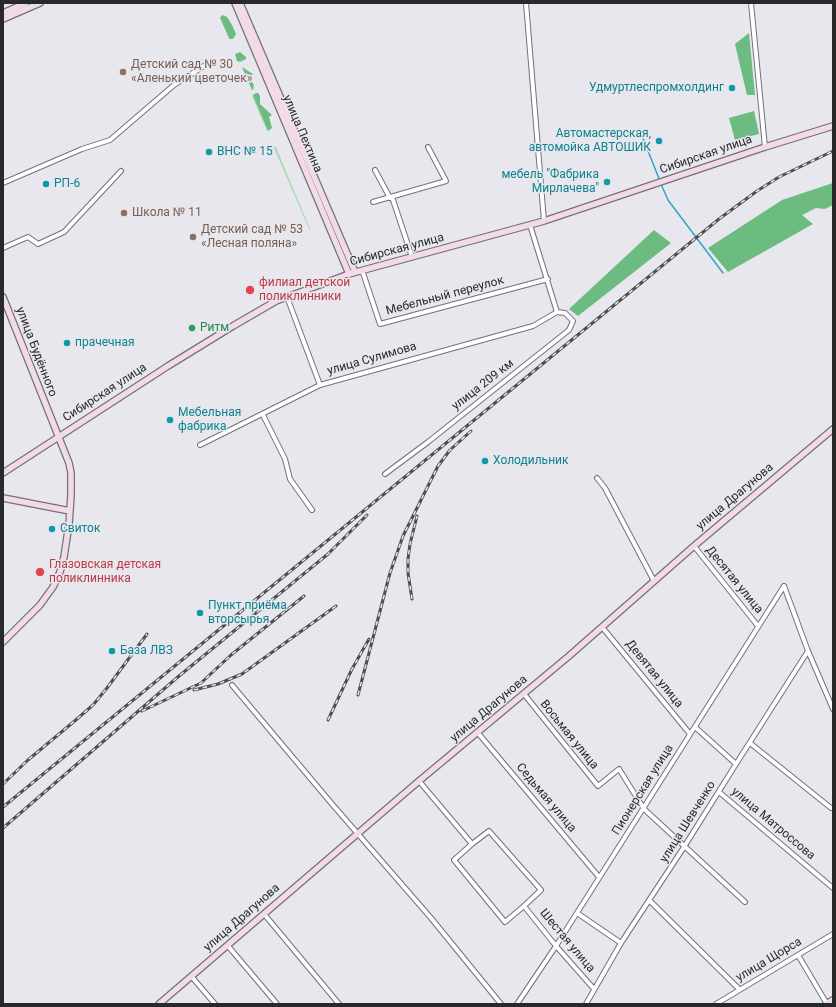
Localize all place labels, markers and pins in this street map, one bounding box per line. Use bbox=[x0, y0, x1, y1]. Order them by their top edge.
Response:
place label: Детский сад № 30 «Аленький цветочек» bbox=[131, 58, 252, 86]
marker: Детский сад № 30 «Аленький цветочек» bbox=[118, 67, 128, 77]
place label: Удмуртлеспромхолдинг bbox=[589, 81, 724, 95]
marker: Удмуртлеспромхолдинг bbox=[727, 83, 737, 93]
place label: Автомастерская, автомойка АВТОШИК bbox=[529, 127, 651, 155]
marker: Автомастерская, автомойка АВТОШИК bbox=[654, 136, 664, 146]
place label: ВНС № 15 bbox=[217, 145, 273, 159]
marker: ВНС № 15 bbox=[204, 147, 214, 157]
place label: мебель "Фабрика Мирлачева" bbox=[501, 168, 599, 196]
place label: РП-6 bbox=[54, 177, 80, 191]
marker: мебель "Фабрика Мирлачева" bbox=[602, 177, 612, 187]
marker: РП-6 bbox=[41, 179, 51, 189]
place label: Школа № 11 bbox=[132, 206, 202, 220]
marker: Школа № 11 bbox=[119, 208, 129, 218]
place label: Детский сад № 53 «Лесная поляна» bbox=[201, 223, 303, 251]
marker: Детский сад № 53 «Лесная поляна» bbox=[188, 232, 198, 242]
place label: филиал детской поликлинники bbox=[259, 276, 350, 304]
marker: филиал детской поликлинники bbox=[244, 284, 256, 296]
place label: Ритм bbox=[200, 321, 229, 335]
marker: Ритм bbox=[187, 323, 197, 333]
place label: прачечная bbox=[75, 336, 135, 350]
marker: прачечная bbox=[62, 338, 72, 348]
place label: Мебельная фабрика bbox=[178, 406, 241, 434]
marker: Мебельная фабрика bbox=[165, 415, 175, 425]
place label: Холодильник bbox=[493, 454, 568, 468]
marker: Холодильник bbox=[480, 456, 490, 466]
place label: Свиток bbox=[60, 522, 100, 536]
marker: Свиток bbox=[47, 524, 57, 534]
place label: Глазовская детская поликлинника bbox=[49, 558, 161, 586]
marker: Глазовская детская поликлинника bbox=[34, 566, 46, 578]
place label: Пункт приёма вторсырья bbox=[208, 599, 287, 627]
marker: Пункт приёма вторсырья bbox=[195, 608, 205, 618]
place label: База ЛВЗ bbox=[120, 644, 173, 658]
marker: База ЛВЗ bbox=[107, 646, 117, 656]

